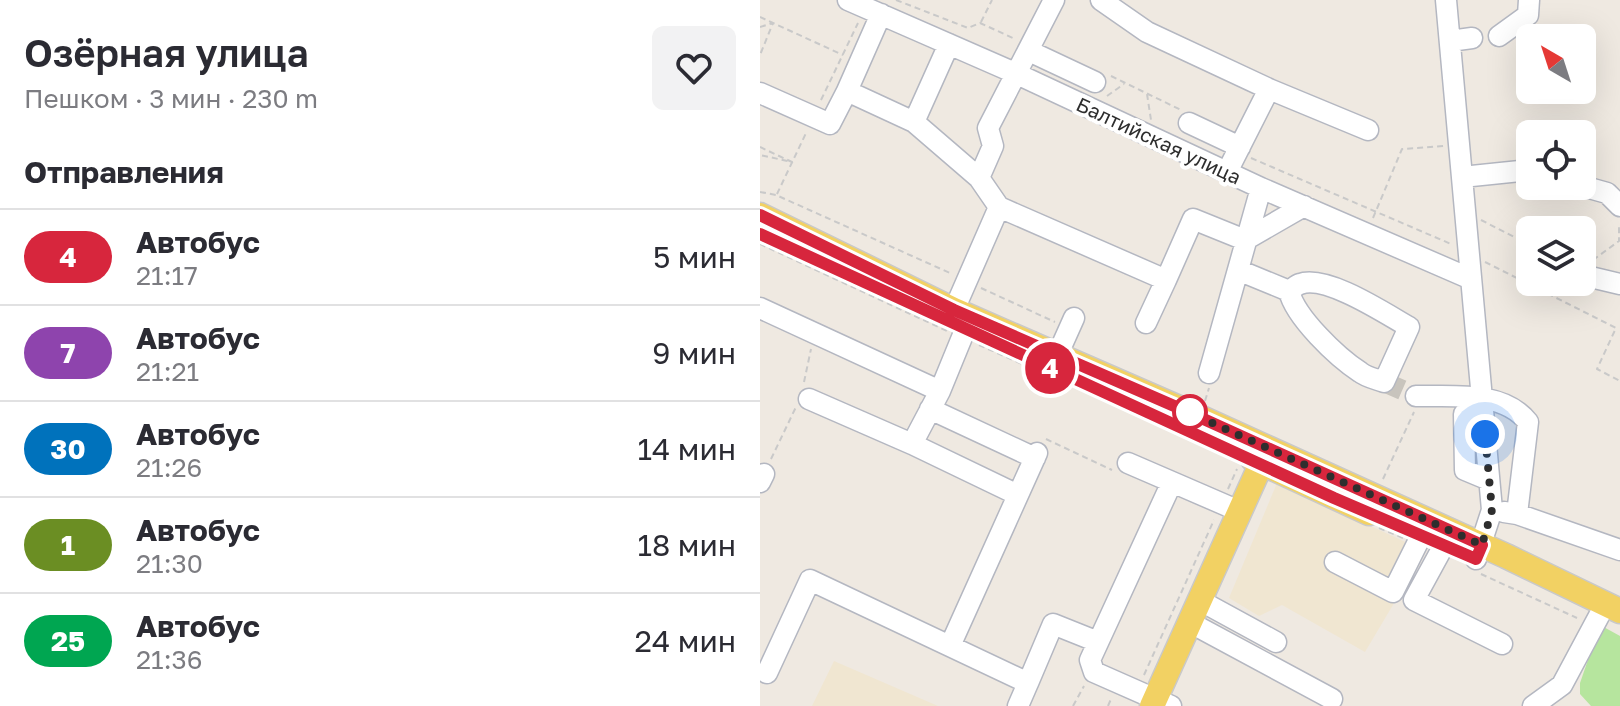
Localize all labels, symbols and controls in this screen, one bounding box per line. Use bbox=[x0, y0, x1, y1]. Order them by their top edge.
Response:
north arrow bbox=[1516, 24, 1596, 104]
map controls bbox=[1516, 24, 1596, 296]
button: heart bbox=[652, 26, 736, 110]
text: Озёрная улица bbox=[24, 30, 309, 75]
text: Пешком · 3 мин · 230 m bbox=[24, 83, 318, 114]
street label: Балтийская улица bbox=[1073, 91, 1245, 189]
button: locate bbox=[1516, 120, 1596, 200]
text: Отправления bbox=[24, 154, 224, 190]
button: layers bbox=[1516, 216, 1596, 296]
text: Автобус bbox=[136, 224, 260, 260]
text: 5 мин bbox=[653, 239, 736, 275]
text: 4 bbox=[59, 240, 77, 273]
text: 21:17 bbox=[136, 260, 198, 291]
text: Автобус bbox=[136, 320, 260, 356]
text: 9 мин bbox=[652, 335, 736, 371]
text: 7 bbox=[60, 336, 76, 369]
line badge: 4 bbox=[1024, 342, 1076, 394]
text: 4 bbox=[1041, 351, 1059, 384]
text: 21:21 bbox=[136, 356, 199, 387]
unlabelled marker bbox=[1173, 395, 1207, 429]
your location bbox=[1465, 414, 1505, 454]
text: Автобус bbox=[136, 416, 260, 452]
text: 14 мин bbox=[637, 431, 736, 467]
text: 30 bbox=[50, 432, 86, 465]
text: 21:26 bbox=[136, 452, 202, 483]
text: Автобус bbox=[136, 512, 260, 548]
text: 18 мин bbox=[637, 527, 736, 563]
text: 1 bbox=[61, 528, 75, 561]
text: 21:30 bbox=[136, 548, 203, 579]
text: Автобус bbox=[136, 608, 260, 644]
text: 24 мин bbox=[635, 623, 736, 659]
text: 25 bbox=[51, 624, 85, 657]
text: 21:36 bbox=[136, 644, 202, 675]

